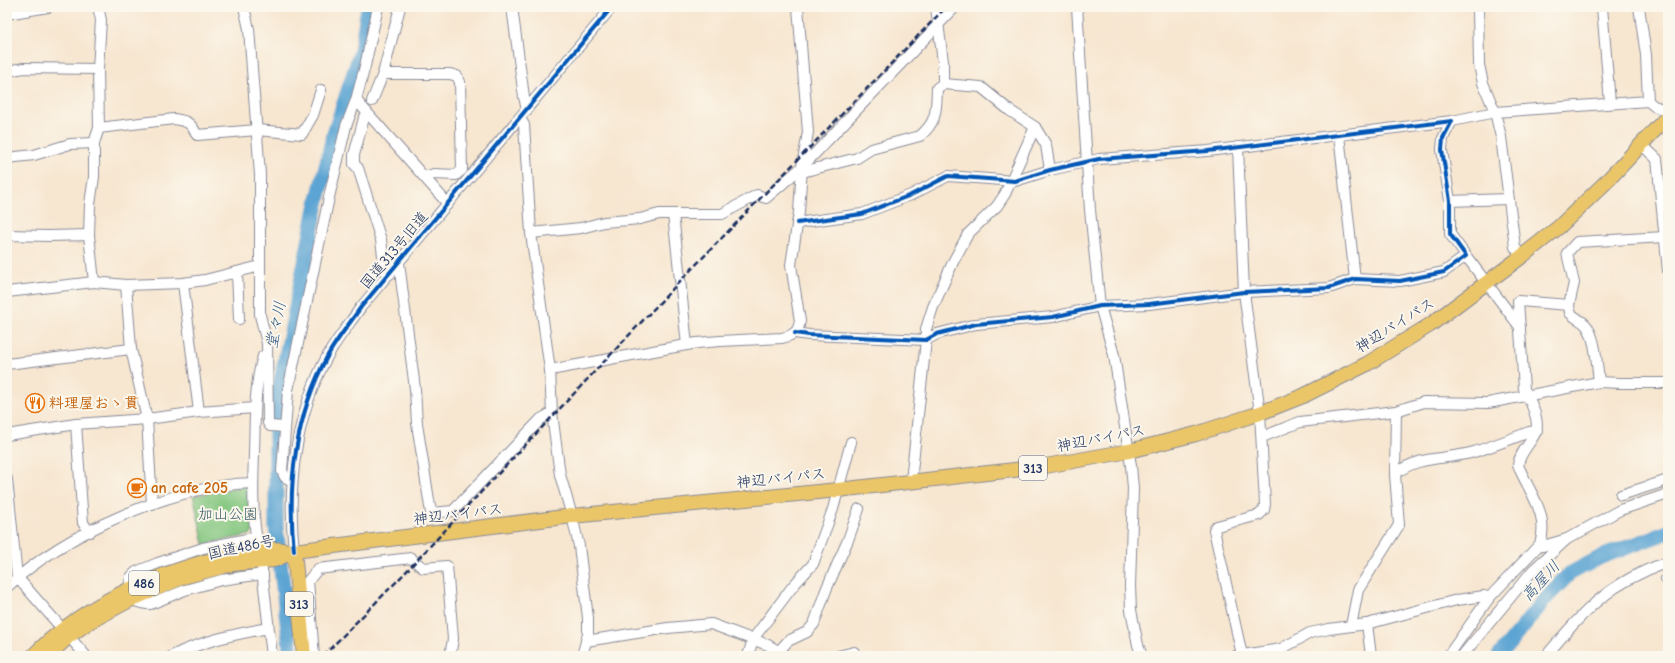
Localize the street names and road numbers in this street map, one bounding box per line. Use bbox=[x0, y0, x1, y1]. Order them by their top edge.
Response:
street label: 国道313号旧道 bbox=[356, 207, 432, 293]
street label: 神辺バイパス bbox=[1352, 294, 1438, 356]
street label: 神辺バイパス bbox=[1055, 421, 1147, 455]
road number: 313 bbox=[1019, 456, 1047, 480]
street label: 神辺バイパス bbox=[735, 464, 827, 492]
street label: 神辺バイパス bbox=[412, 500, 504, 528]
street label: 国道486号 bbox=[206, 531, 276, 563]
road number: 486 bbox=[129, 571, 159, 595]
road number: 313 bbox=[285, 592, 313, 616]

